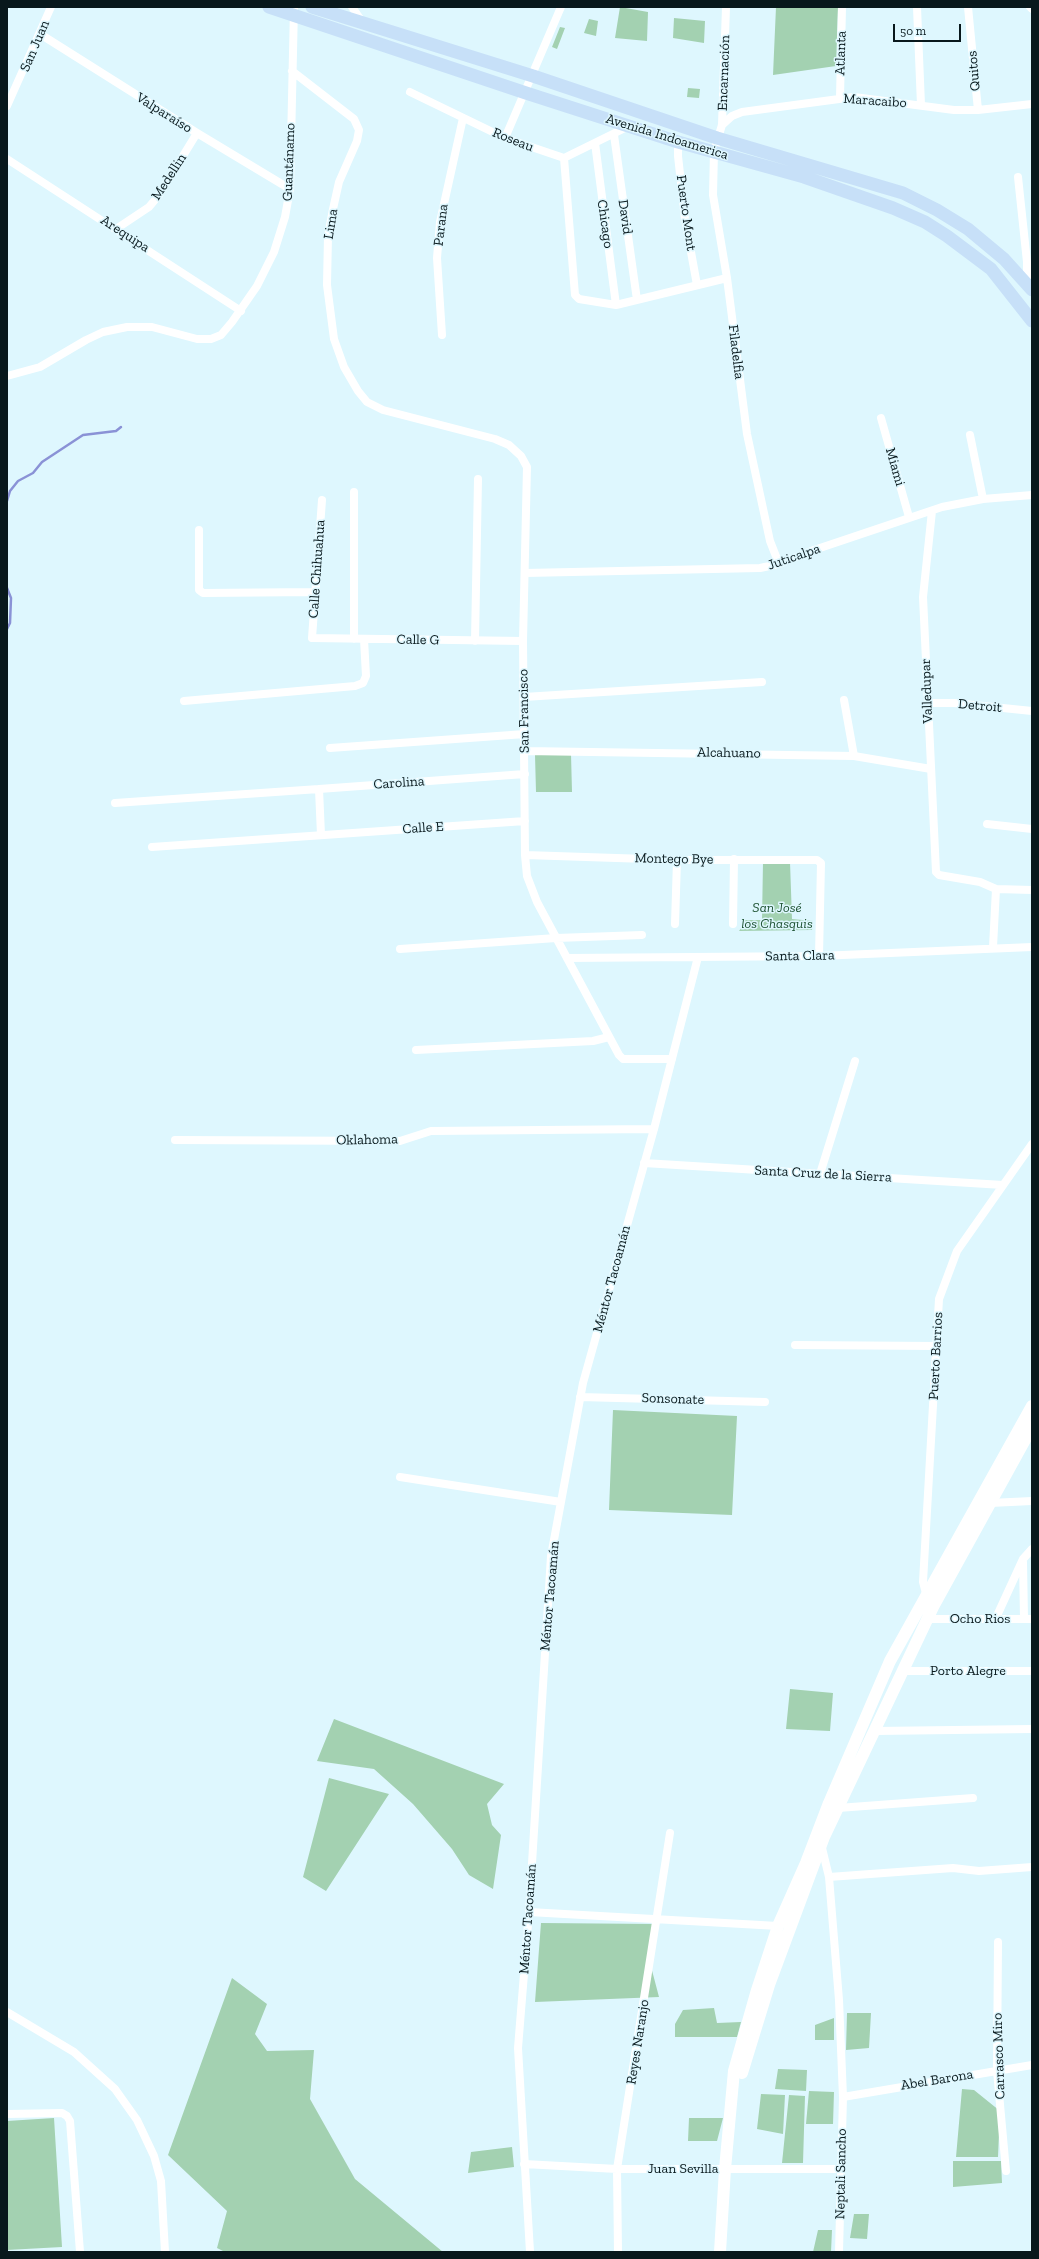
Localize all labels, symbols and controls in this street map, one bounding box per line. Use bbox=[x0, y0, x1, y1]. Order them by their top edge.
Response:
scale bar bbox=[895, 16, 963, 42]
street label: San Juan bbox=[17, 18, 53, 74]
text: 50 m bbox=[900, 24, 926, 38]
street label: Atlanta bbox=[832, 30, 850, 76]
street label: Encarnación bbox=[714, 35, 734, 111]
street label: Quitos bbox=[964, 50, 984, 92]
street label: Valparaíso bbox=[133, 89, 195, 137]
street label: Maracaibo bbox=[843, 90, 907, 112]
street label: Avenida Indoamerica bbox=[604, 110, 730, 164]
street label: Guantánamo bbox=[279, 123, 299, 201]
street label: Roseau bbox=[490, 124, 536, 156]
street label: Medellin bbox=[148, 151, 190, 203]
street label: Puerto Mont bbox=[672, 174, 700, 252]
street label: Chicago bbox=[593, 199, 617, 249]
street label: David bbox=[614, 199, 636, 235]
street label: Parana bbox=[430, 203, 452, 247]
street label: Lima bbox=[320, 208, 342, 240]
street label: Arequipa bbox=[97, 212, 153, 256]
street label: Filadelfia bbox=[724, 324, 748, 380]
street label: Miami bbox=[882, 446, 908, 488]
street label: Calle Chihuahua bbox=[305, 519, 329, 619]
street label: Juticalpa bbox=[766, 540, 822, 574]
street label: Calle G bbox=[397, 631, 439, 649]
street label: Valledupar bbox=[917, 658, 937, 724]
street label: San Francisco bbox=[515, 669, 533, 753]
street label: Detroit bbox=[957, 696, 1003, 716]
street label: Alcahuano bbox=[697, 744, 761, 762]
street label: Carolina bbox=[373, 773, 425, 793]
street label: Calle E bbox=[402, 818, 444, 838]
street label: Montego Bye bbox=[634, 850, 714, 868]
park label: San José los Chasquis bbox=[741, 900, 813, 932]
street label: Santa Clara bbox=[765, 947, 835, 965]
street label: Oklahoma bbox=[336, 1131, 398, 1149]
street label: Santa Cruz de la Sierra bbox=[754, 1162, 892, 1186]
street label: Méntor Tacoamán bbox=[590, 1224, 634, 1334]
street label: Puerto Barrios bbox=[925, 1312, 947, 1400]
street label: Sonsonate bbox=[641, 1390, 705, 1408]
street label: Méntor Tacoamán bbox=[537, 1540, 563, 1652]
street label: Ocho Rios bbox=[950, 1611, 1010, 1627]
street label: Porto Alegre bbox=[930, 1663, 1006, 1679]
street label: Méntor Tacoamán bbox=[516, 1863, 540, 1975]
street label: Reyes Naranjo bbox=[623, 1998, 653, 2086]
street label: Carrasco Miro bbox=[989, 2012, 1009, 2100]
street label: Abel Barona bbox=[900, 2066, 974, 2094]
street label: Neptali Sancho bbox=[832, 2128, 850, 2220]
street label: Juan Sevilla bbox=[648, 2161, 718, 2177]

